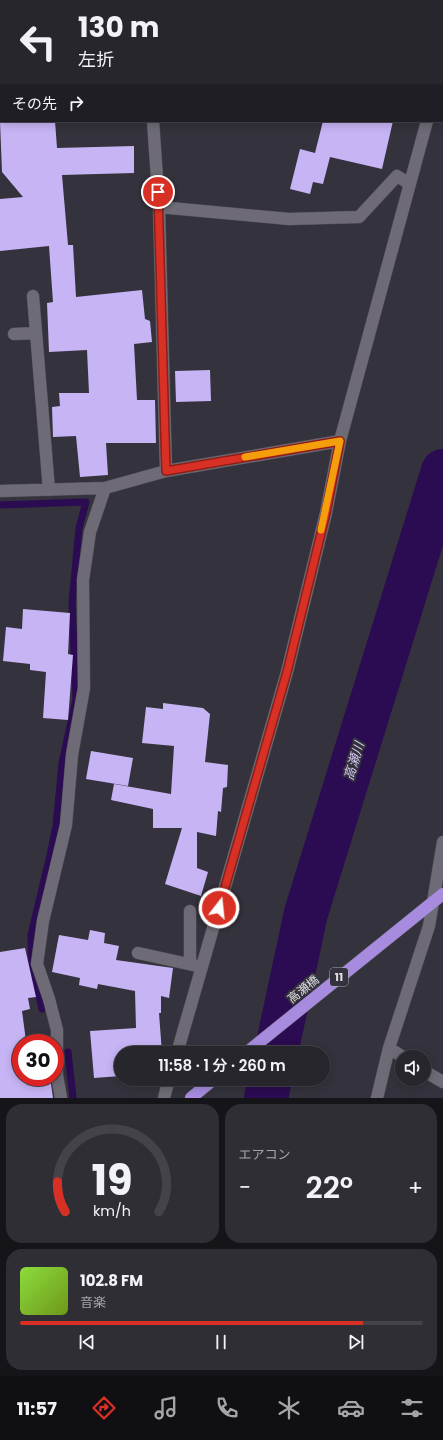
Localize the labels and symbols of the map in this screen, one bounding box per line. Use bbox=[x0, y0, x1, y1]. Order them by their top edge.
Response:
pin bbox=[141, 175, 175, 209]
water label: 高瀬川 bbox=[339, 738, 369, 782]
position arrow bbox=[198, 887, 240, 929]
road number: 11 bbox=[330, 968, 348, 986]
street label: 高瀬橋 bbox=[284, 971, 322, 1007]
speed limit sign: 30 bbox=[12, 1034, 64, 1086]

